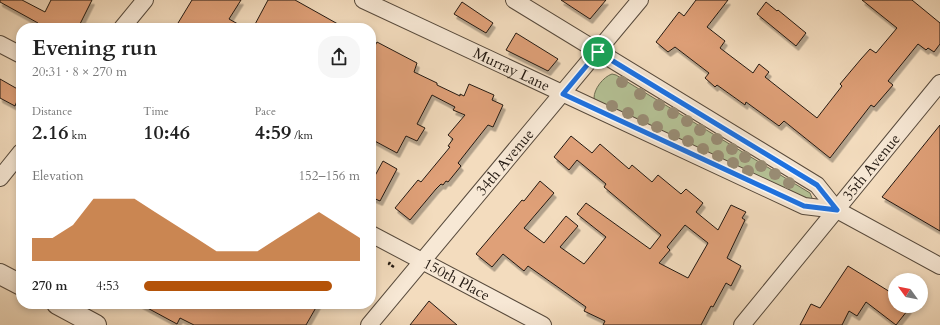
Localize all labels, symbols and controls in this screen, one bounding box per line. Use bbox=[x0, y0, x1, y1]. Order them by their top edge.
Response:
text: Evening run bbox=[32, 33, 157, 63]
pin bbox=[581, 35, 615, 69]
button: share bbox=[318, 36, 360, 78]
icon: arrive bbox=[587, 41, 609, 63]
street label: Murray Lane bbox=[470, 43, 553, 96]
text: 20:31 · 8 × 270 m bbox=[32, 63, 127, 81]
text: Distance bbox=[32, 104, 72, 119]
text: Time bbox=[143, 104, 169, 119]
text: Pace bbox=[255, 104, 276, 119]
text: 2.16 bbox=[32, 119, 69, 146]
text: 10:46 bbox=[143, 119, 190, 146]
text: 4:59 bbox=[255, 119, 291, 146]
street label: 34th Avenue bbox=[471, 125, 539, 200]
text: km bbox=[69, 128, 87, 143]
text: /km bbox=[291, 128, 313, 143]
street label: 35th Avenue bbox=[838, 129, 905, 205]
text: Elevation bbox=[32, 167, 84, 185]
text: 152–156 m bbox=[298, 167, 360, 185]
street label: 150th Place bbox=[420, 253, 494, 305]
north arrow bbox=[888, 273, 928, 313]
map controls bbox=[888, 273, 928, 313]
text: 270 m bbox=[32, 277, 67, 295]
text: 4:53 bbox=[96, 277, 119, 295]

